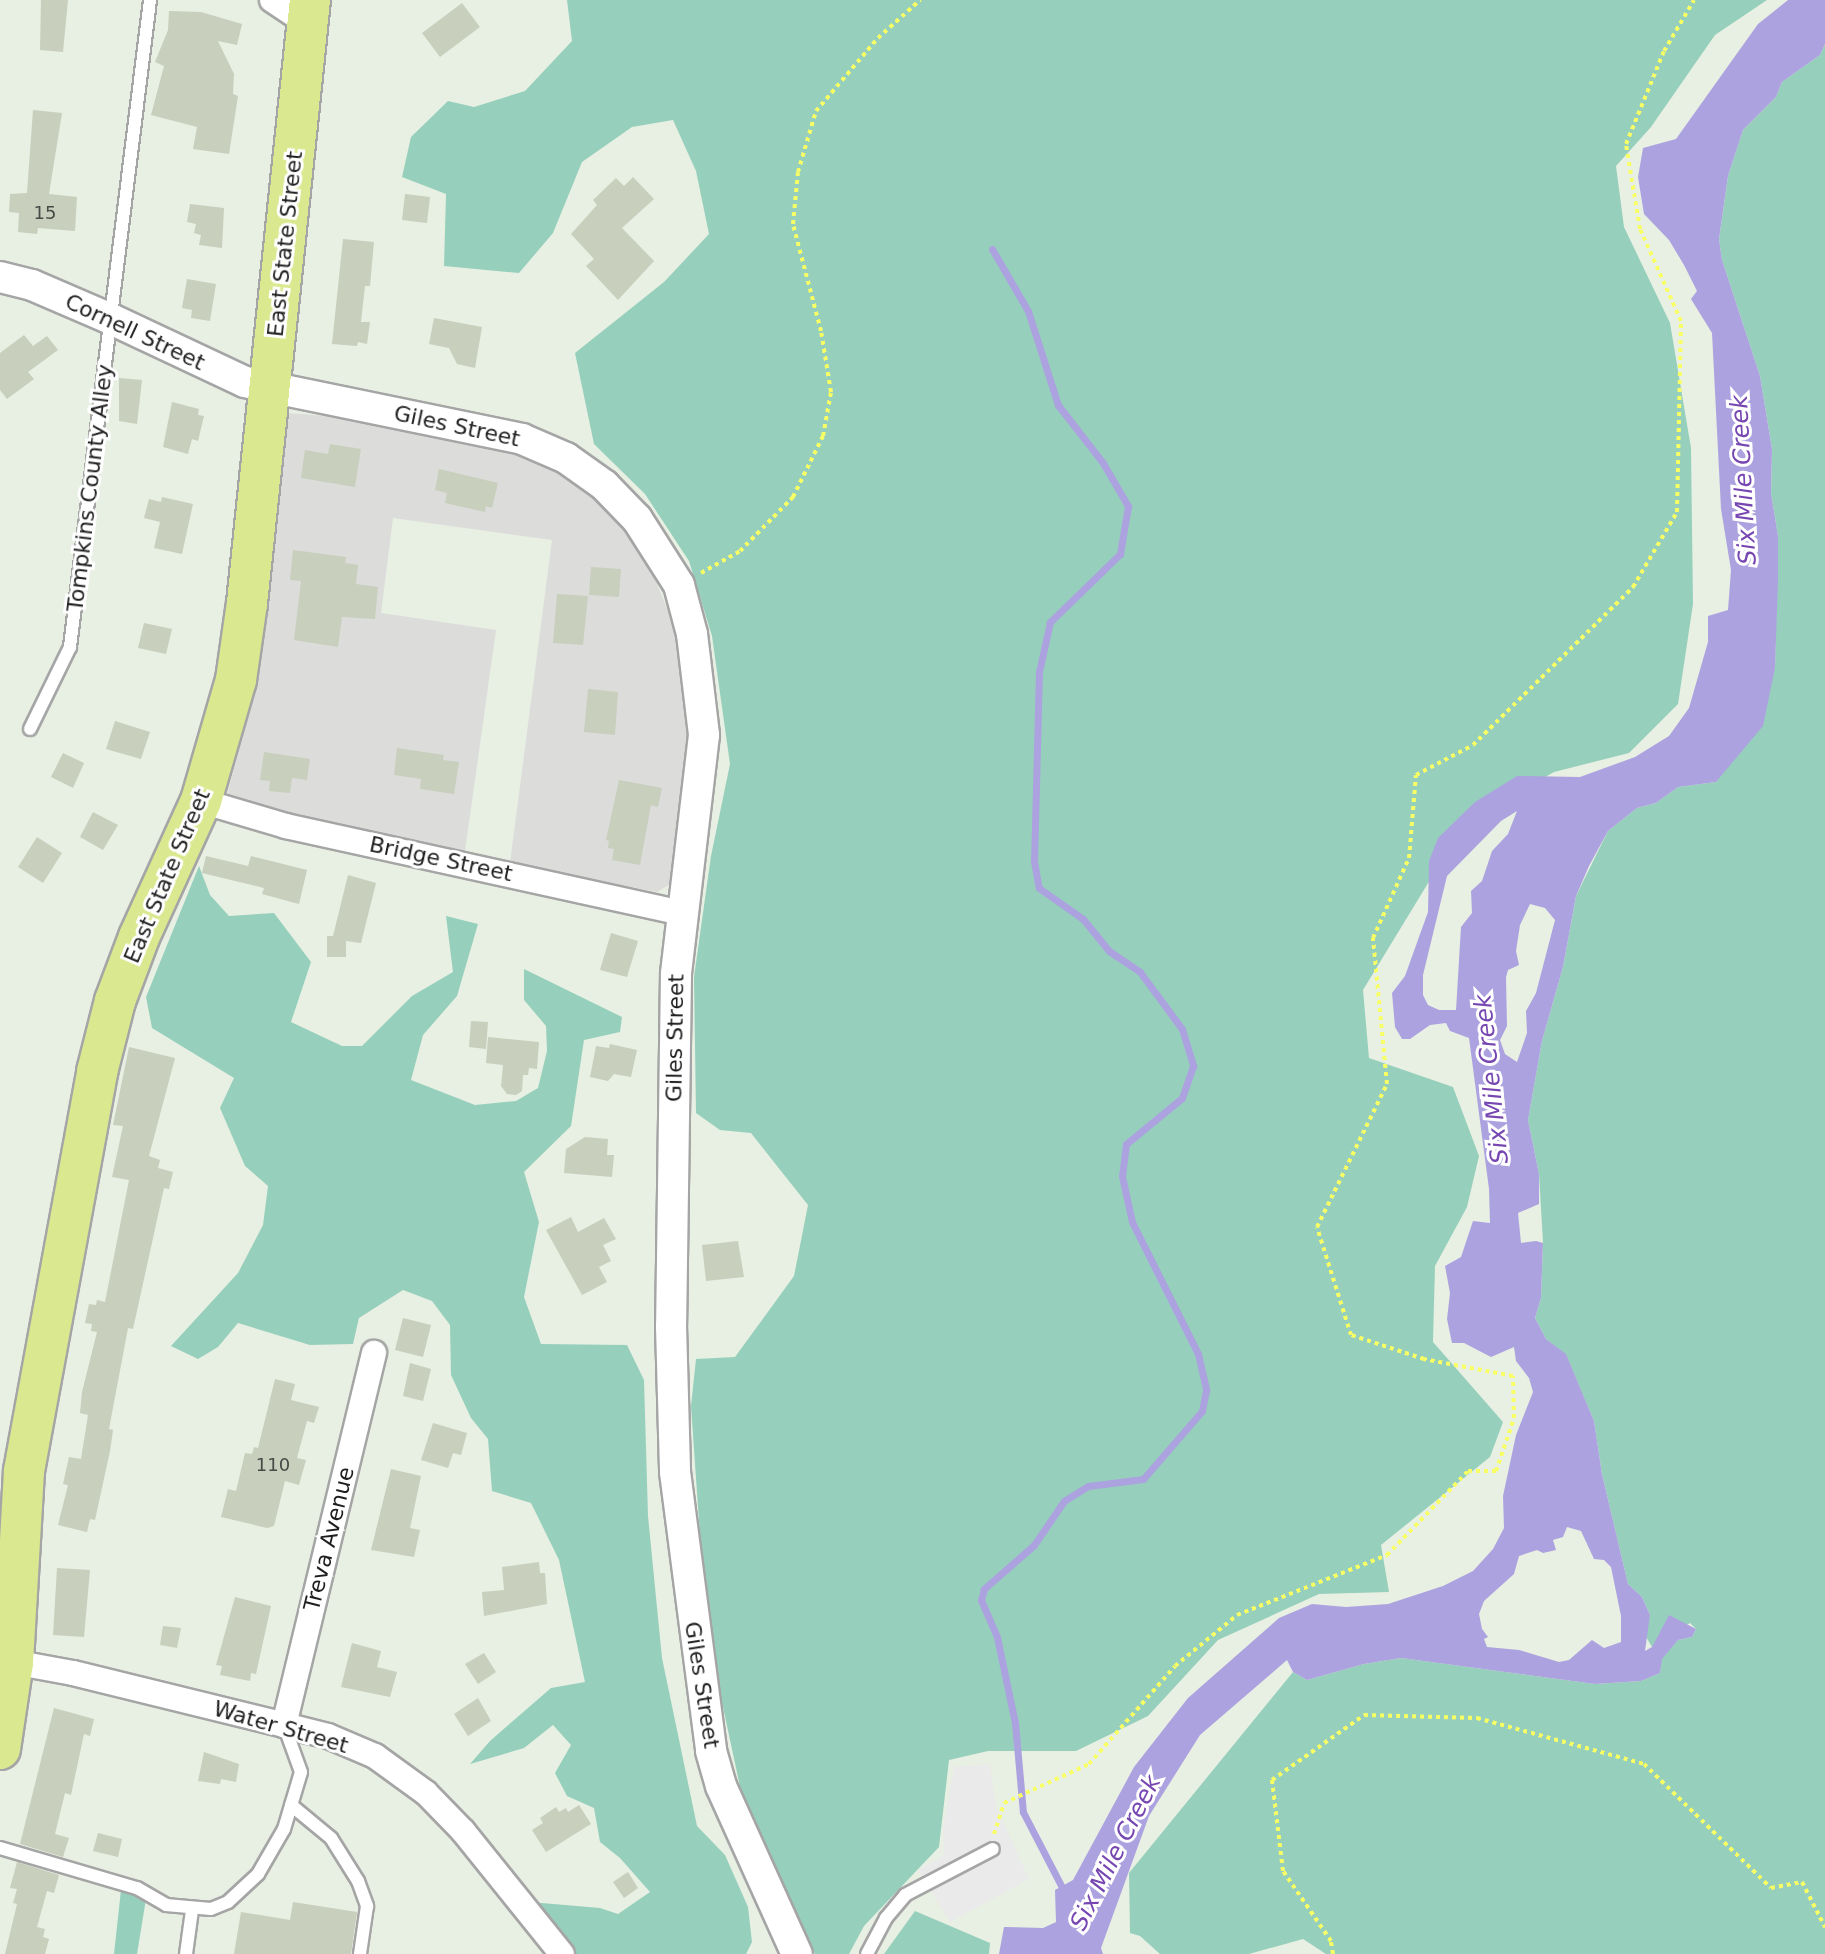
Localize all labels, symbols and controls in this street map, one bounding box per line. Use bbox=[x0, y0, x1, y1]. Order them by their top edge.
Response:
street label: East State Street bbox=[262, 150, 308, 338]
house number: 15 bbox=[34, 202, 56, 224]
street label: Cornell Street bbox=[61, 288, 209, 376]
street label: Tompkins County Alley bbox=[62, 363, 118, 613]
water label: Six Mile Creek bbox=[1725, 394, 1763, 566]
street label: Giles Street bbox=[392, 400, 522, 452]
street label: East State Street bbox=[118, 785, 216, 967]
street label: Bridge Street bbox=[367, 831, 515, 887]
street label: Giles Street bbox=[661, 974, 689, 1102]
water label: Six Mile Creek bbox=[1469, 993, 1515, 1165]
house number: 110 bbox=[256, 1454, 290, 1476]
street label: Treva Avenue bbox=[298, 1464, 360, 1614]
street label: Giles Street bbox=[679, 1620, 725, 1750]
street label: Water Street bbox=[211, 1695, 351, 1759]
water label: Six Mile Creek bbox=[1065, 1771, 1167, 1935]

